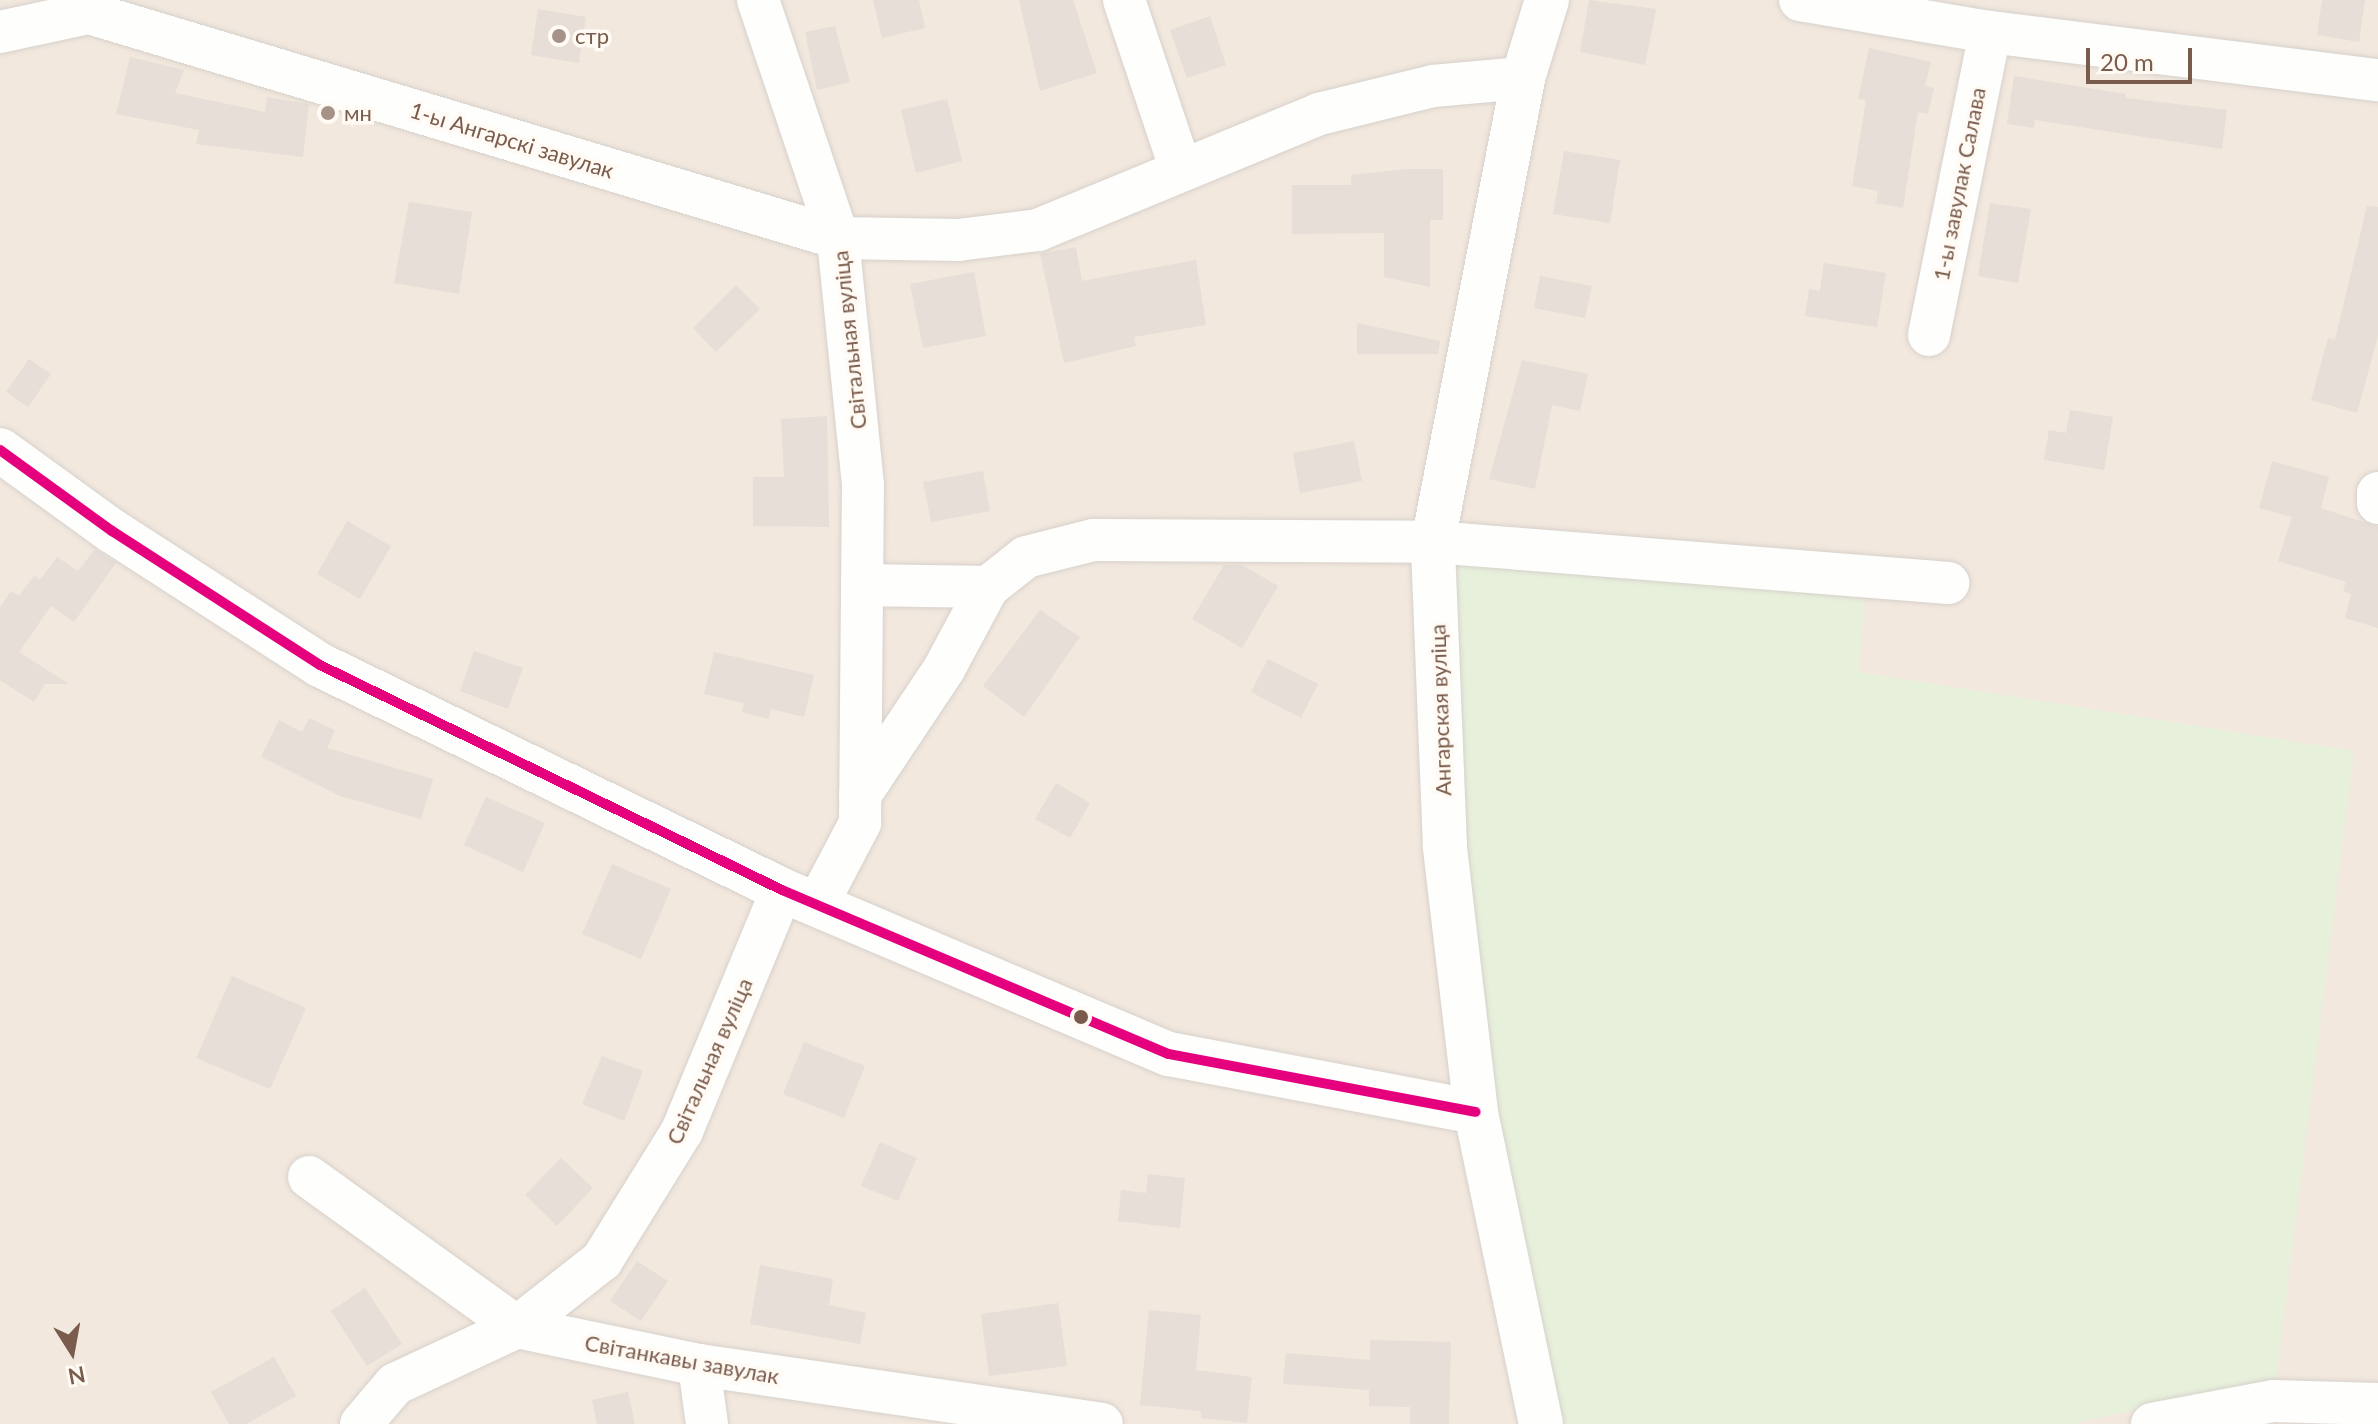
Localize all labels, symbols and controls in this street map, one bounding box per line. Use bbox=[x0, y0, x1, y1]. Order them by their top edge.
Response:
place label: стр bbox=[575, 23, 609, 49]
marker: стр bbox=[550, 27, 568, 45]
scale bar bbox=[2090, 32, 2196, 82]
text: 20 m bbox=[2100, 47, 2154, 76]
street label: 1-ы завулак Салава bbox=[1927, 85, 1991, 283]
street label: 1-ы Ангарскі завулак bbox=[407, 96, 617, 184]
place label: мн bbox=[344, 100, 372, 126]
marker: мн bbox=[319, 104, 337, 122]
street label: Світальная вуліца bbox=[827, 249, 871, 431]
street label: Ангарская вуліца bbox=[1424, 624, 1456, 796]
street label: Світальная вуліца bbox=[660, 974, 758, 1148]
unlabelled marker bbox=[1073, 1009, 1089, 1025]
north arrow bbox=[32, 1312, 112, 1392]
street label: Світанкавы завулак bbox=[583, 1329, 781, 1389]
text: N bbox=[66, 1361, 88, 1391]

